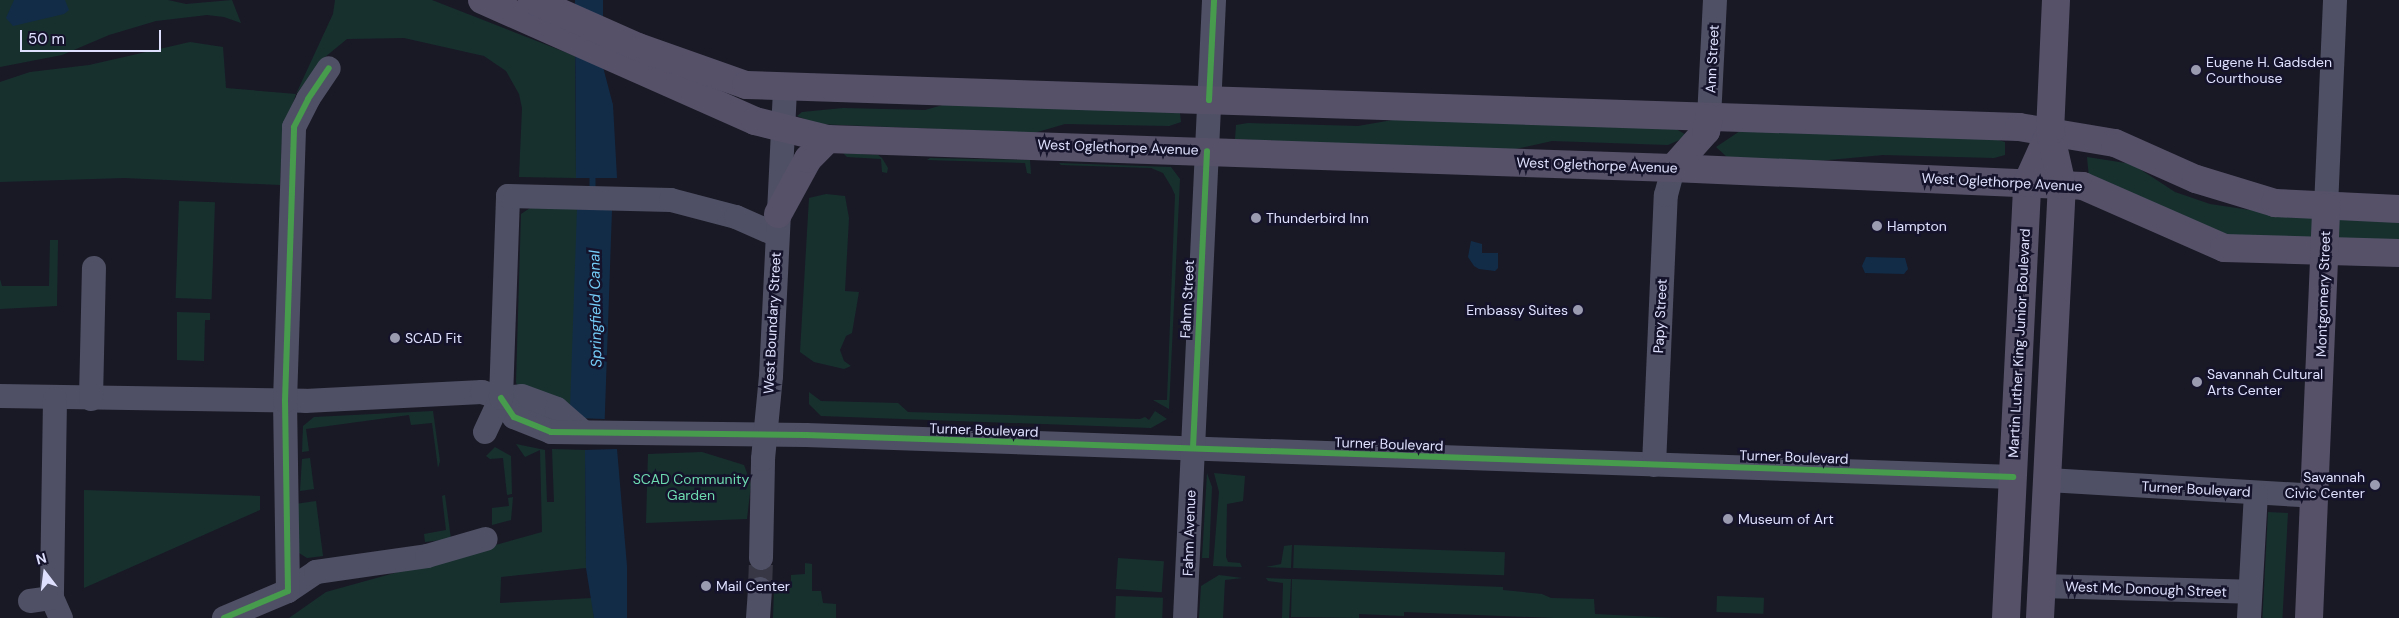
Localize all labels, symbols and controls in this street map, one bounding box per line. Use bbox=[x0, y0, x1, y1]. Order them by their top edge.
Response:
scale bar bbox=[22, 20, 164, 52]
street label: Ann Street bbox=[1702, 24, 1722, 94]
text: 50 m bbox=[28, 29, 65, 49]
place label: Eugene H. Gadsden Courthouse bbox=[2206, 54, 2332, 86]
marker: Eugene H. Gadsden Courthouse bbox=[2190, 64, 2202, 76]
street label: West Oglethorpe Avenue bbox=[1037, 136, 1199, 158]
street label: West Oglethorpe Avenue bbox=[1516, 154, 1678, 176]
street label: West Oglethorpe Avenue bbox=[1921, 169, 2083, 195]
place label: Thunderbird Inn bbox=[1266, 210, 1369, 226]
marker: Thunderbird Inn bbox=[1250, 212, 1262, 224]
place label: Hampton bbox=[1887, 218, 1947, 234]
marker: Hampton bbox=[1871, 220, 1883, 232]
street label: Martin Luther King Junior Boulevard bbox=[2005, 228, 2033, 458]
street label: Montgomery Street bbox=[2312, 231, 2334, 357]
water label: Springfield Canal bbox=[586, 250, 606, 368]
street label: West Boundary Street bbox=[760, 252, 784, 394]
street label: Fahm Street bbox=[1177, 259, 1197, 339]
street label: Papy Street bbox=[1650, 278, 1670, 354]
place label: Embassy Suites bbox=[1466, 302, 1568, 318]
marker: Embassy Suites bbox=[1572, 304, 1584, 316]
place label: SCAD Fit bbox=[405, 330, 462, 346]
marker: SCAD Fit bbox=[389, 332, 401, 344]
place label: Savannah Cultural Arts Center bbox=[2207, 366, 2323, 398]
marker: Savannah Cultural Arts Center bbox=[2191, 376, 2203, 388]
street label: Turner Boulevard bbox=[929, 420, 1039, 440]
street label: Turner Boulevard bbox=[1334, 434, 1444, 454]
street label: Turner Boulevard bbox=[1739, 447, 1849, 467]
place label: Savannah Civic Center bbox=[2285, 469, 2365, 502]
park label: SCAD Community Garden bbox=[633, 471, 749, 504]
street label: Turner Boulevard bbox=[2141, 478, 2251, 500]
marker: Savannah Civic Center bbox=[2369, 479, 2381, 491]
street label: Fahm Avenue bbox=[1179, 490, 1199, 576]
place label: Museum of Art bbox=[1738, 511, 1834, 527]
marker: Museum of Art bbox=[1722, 513, 1734, 525]
north arrow bbox=[20, 548, 70, 598]
text: N bbox=[34, 548, 48, 569]
place label: Mail Center bbox=[716, 578, 790, 594]
street label: West Mc Donough Street bbox=[2065, 578, 2227, 600]
marker: Mail Center bbox=[700, 580, 712, 592]

